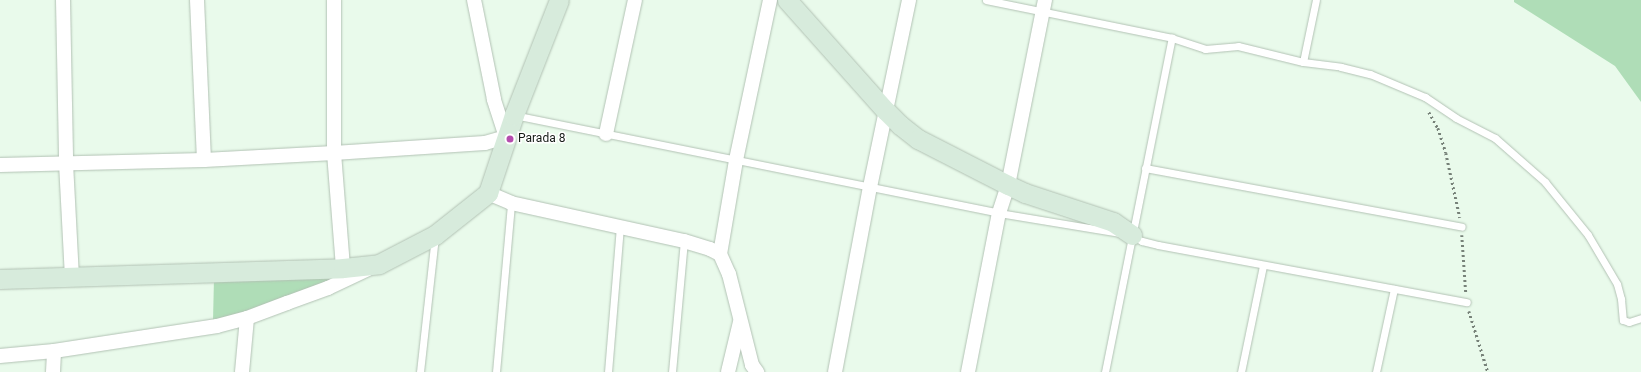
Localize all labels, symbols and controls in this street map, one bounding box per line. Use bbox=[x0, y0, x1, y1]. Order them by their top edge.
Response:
place label: Parada 8 bbox=[518, 132, 565, 146]
marker: Parada 8 bbox=[505, 134, 515, 144]

